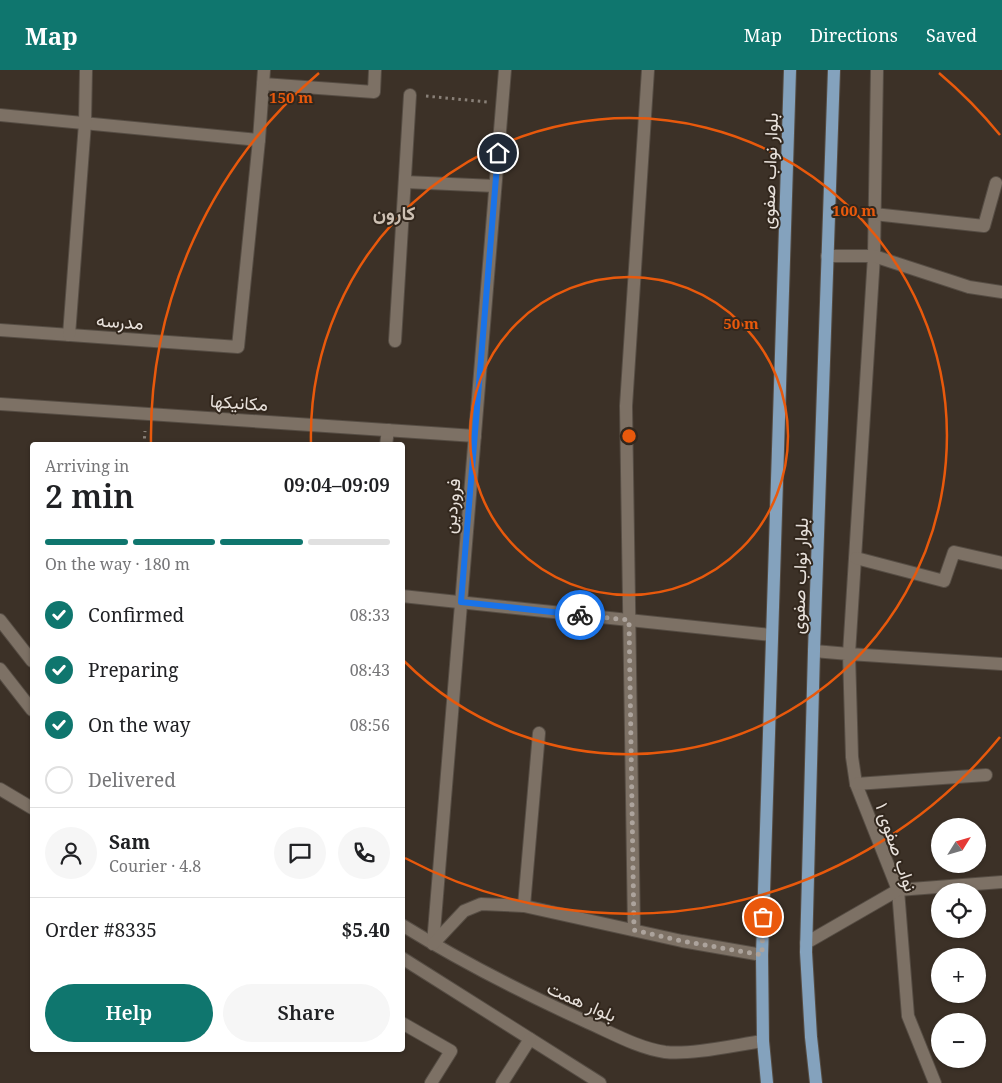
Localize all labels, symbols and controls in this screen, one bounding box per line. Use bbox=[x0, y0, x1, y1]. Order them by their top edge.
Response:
text: Map bbox=[25, 19, 78, 52]
text: Map bbox=[744, 23, 782, 47]
text: Directions bbox=[810, 23, 898, 47]
text: Saved bbox=[926, 23, 977, 47]
text: 150 m bbox=[269, 87, 313, 107]
street label: بلوار نواب صفوی bbox=[755, 112, 783, 230]
pin bbox=[477, 132, 519, 174]
icon: home bbox=[484, 139, 512, 167]
district label: کارون bbox=[373, 200, 416, 226]
text: 100 m bbox=[832, 200, 876, 220]
street label: مدرسه bbox=[95, 307, 145, 335]
text: 50 m bbox=[723, 313, 759, 333]
street label: مکانیکها bbox=[209, 388, 269, 416]
centre of rings bbox=[620, 427, 638, 445]
text: Arriving in bbox=[45, 455, 129, 477]
text: 09:04–09:09 bbox=[284, 472, 390, 498]
text: 2 min bbox=[45, 474, 134, 517]
street label: فروردین bbox=[437, 477, 465, 535]
street label: بلوار نواب صفوی bbox=[785, 517, 813, 635]
text: On the way · 180 m bbox=[45, 553, 190, 575]
courier bbox=[555, 590, 605, 640]
icon: check bbox=[45, 601, 73, 629]
icon: bike bbox=[566, 601, 594, 629]
text: Confirmed bbox=[88, 602, 184, 628]
text: 08:33 bbox=[350, 604, 390, 626]
icon: check bbox=[45, 656, 73, 684]
text: Preparing bbox=[88, 657, 178, 683]
text: 08:43 bbox=[350, 659, 390, 681]
icon: check bbox=[45, 711, 73, 739]
text: On the way bbox=[88, 712, 191, 738]
text: 08:56 bbox=[350, 714, 390, 736]
text: Delivered bbox=[88, 767, 176, 793]
street label: نواب صفوی ۱ bbox=[871, 799, 923, 895]
north arrow bbox=[931, 818, 986, 872]
map controls bbox=[931, 818, 986, 1068]
button: person bbox=[45, 827, 97, 879]
button: chat bbox=[274, 827, 326, 879]
button: phone bbox=[338, 827, 390, 879]
text: Sam bbox=[109, 829, 150, 855]
text: Courier · 4.8 bbox=[109, 855, 201, 877]
button: locate bbox=[931, 883, 986, 938]
pin bbox=[742, 896, 784, 938]
icon: bag bbox=[749, 903, 777, 931]
text: Order #8335 bbox=[45, 917, 157, 943]
text: $5.40 bbox=[341, 917, 390, 943]
button: + bbox=[931, 948, 986, 1003]
street label: بلوار همت bbox=[543, 975, 621, 1027]
button: Help bbox=[45, 984, 213, 1042]
button: Share bbox=[223, 984, 390, 1042]
button: − bbox=[931, 1013, 986, 1068]

